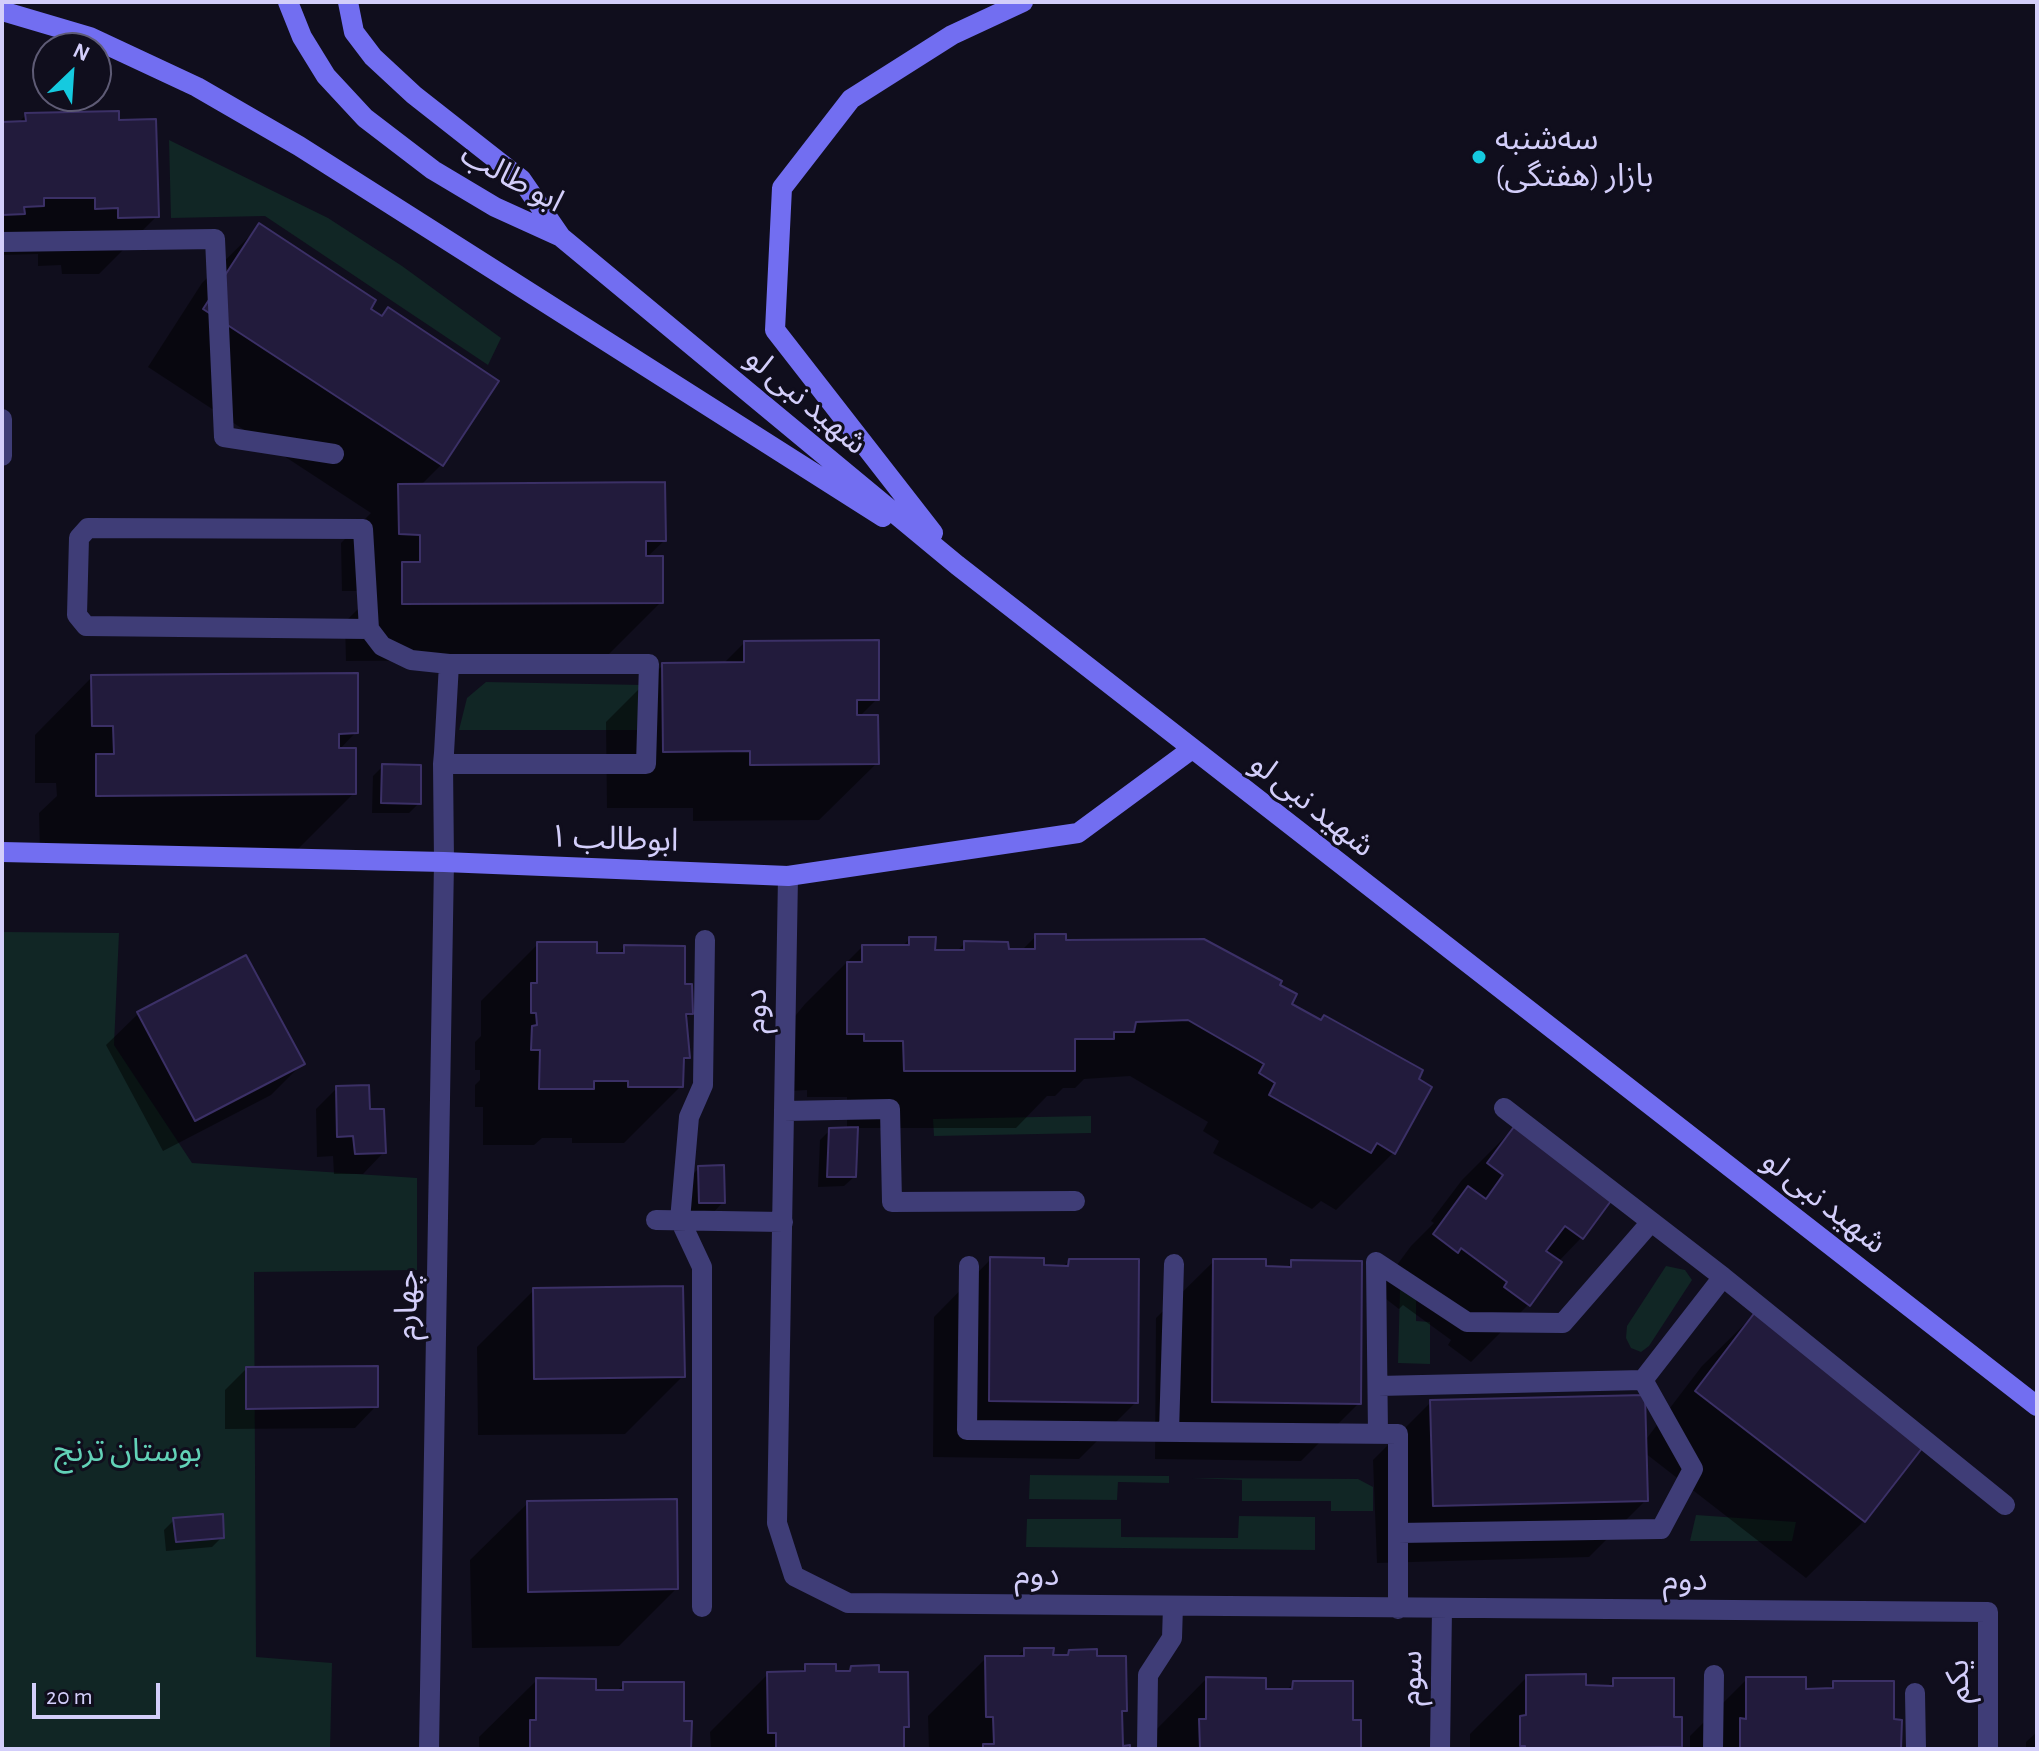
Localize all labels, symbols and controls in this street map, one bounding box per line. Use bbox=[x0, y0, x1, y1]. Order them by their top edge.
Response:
north arrow bbox=[32, 32, 112, 112]
text: N bbox=[70, 39, 93, 65]
place label: سه‌شنبه بازار (هفتگی) bbox=[1495, 120, 1653, 195]
street label: ابو طالب bbox=[454, 135, 570, 221]
marker: سه‌شنبه بازار (هفتگی) bbox=[1470, 148, 1488, 166]
street label: شهید نبی لو bbox=[737, 339, 875, 463]
street label: شهید نبی لو bbox=[1242, 744, 1382, 866]
street label: ابوطالب ۱ bbox=[549, 818, 679, 860]
street label: دوم bbox=[736, 988, 776, 1034]
street label: شهید نبی لو bbox=[1754, 1141, 1894, 1263]
street label: چهارم bbox=[387, 1270, 427, 1340]
park label: بوستان ترنج bbox=[54, 1432, 202, 1470]
street label: دوم bbox=[1014, 1555, 1060, 1595]
street label: دوم bbox=[1662, 1561, 1708, 1599]
street label: سوم bbox=[1391, 1650, 1431, 1706]
street label: یکم bbox=[1939, 1659, 1977, 1703]
scale bar bbox=[36, 1667, 164, 1717]
text: 20 m bbox=[46, 1685, 93, 1709]

